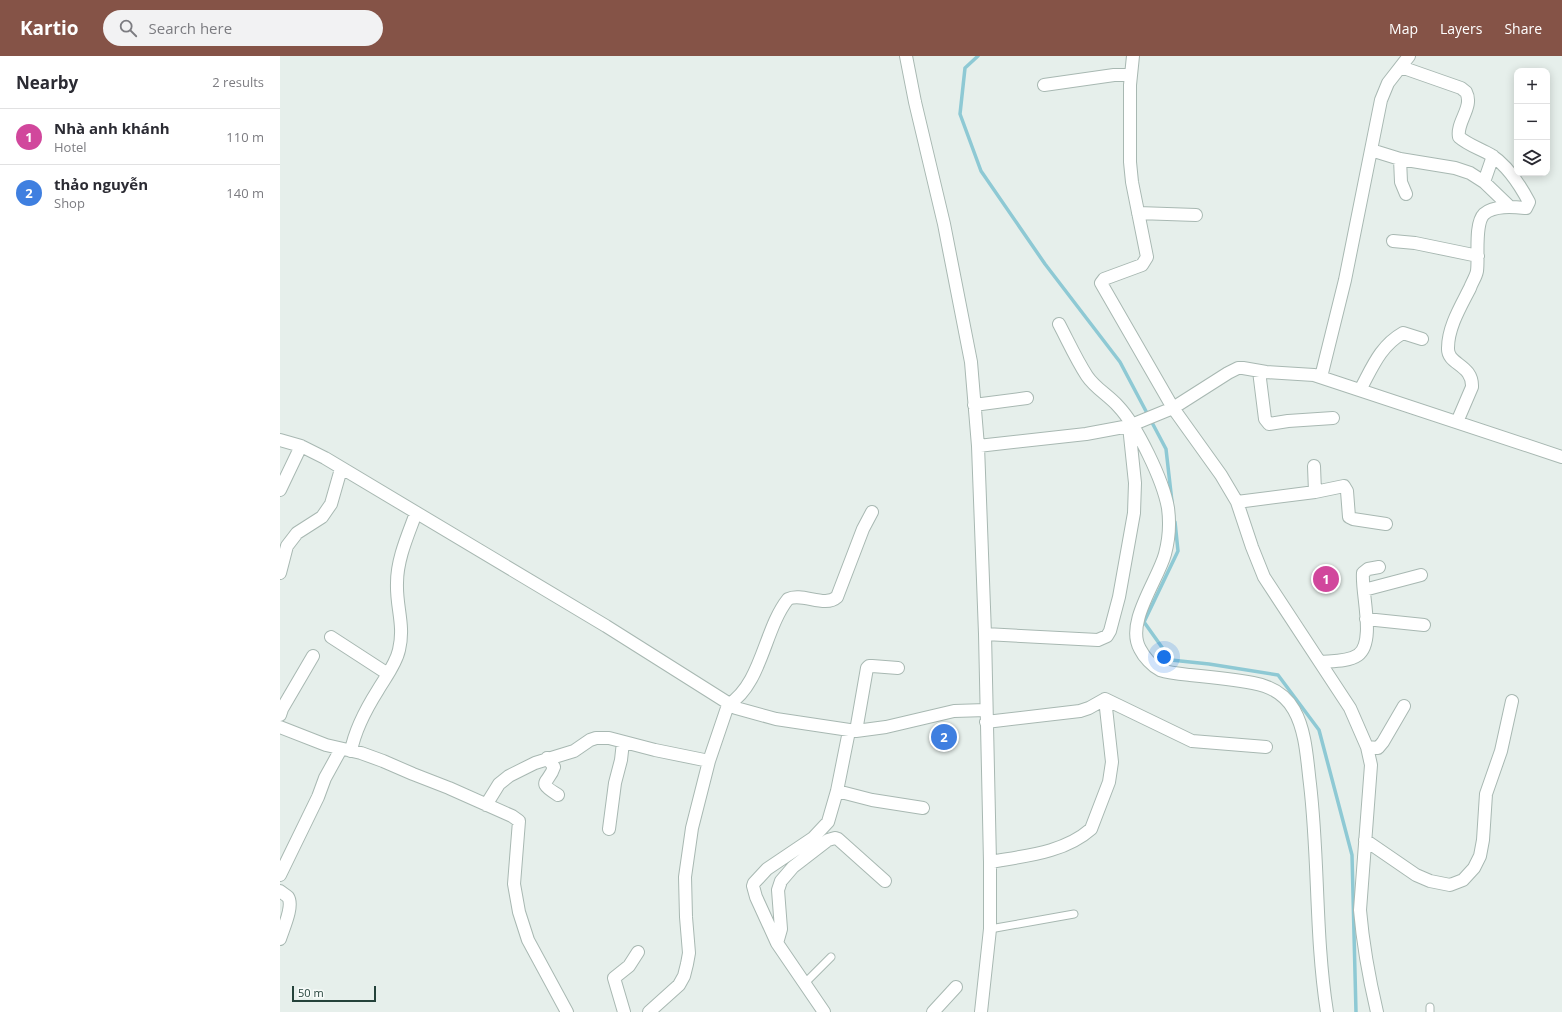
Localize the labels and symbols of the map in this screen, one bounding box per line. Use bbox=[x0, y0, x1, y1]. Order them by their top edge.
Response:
pin: 1 bbox=[1313, 564, 1339, 594]
your location bbox=[1154, 647, 1174, 667]
pin: 2 bbox=[931, 722, 957, 752]
scale bar bbox=[292, 984, 376, 1003]

